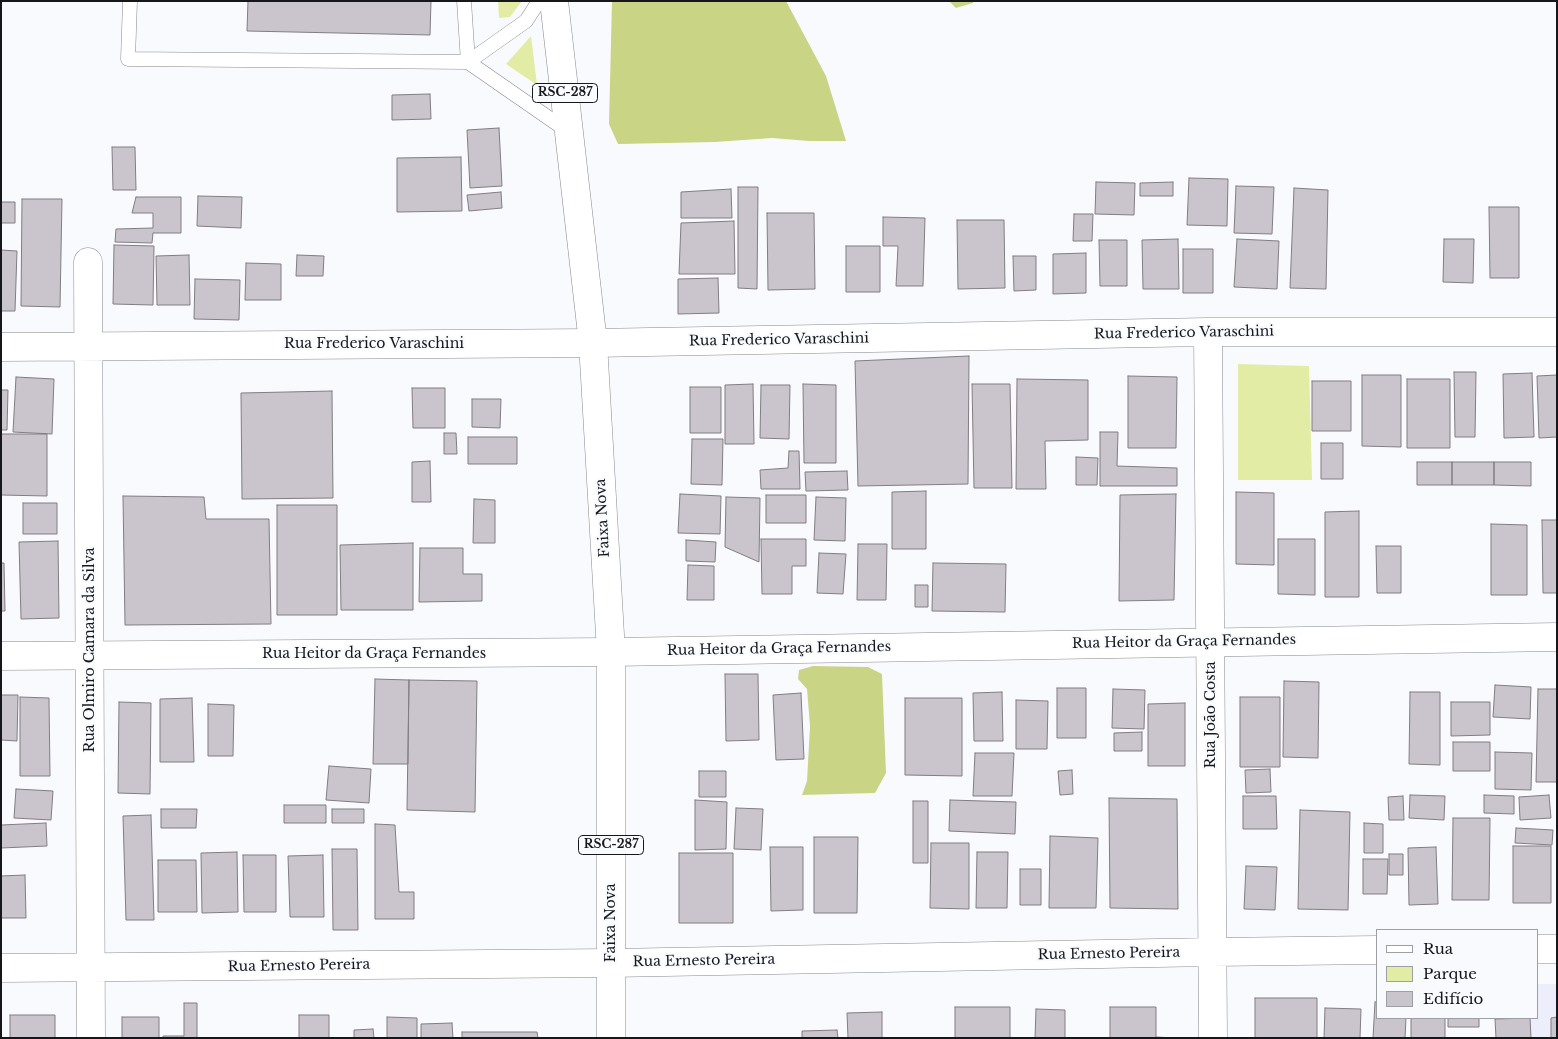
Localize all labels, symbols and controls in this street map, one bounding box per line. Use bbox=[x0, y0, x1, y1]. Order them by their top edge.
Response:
road number: RSC-287 bbox=[532, 84, 598, 102]
street label: Rua Frederico Varaschini bbox=[1094, 323, 1274, 343]
street label: Rua Frederico Varaschini bbox=[689, 330, 869, 350]
street label: Rua Frederico Varaschini bbox=[284, 336, 464, 352]
street label: Faixa Nova bbox=[593, 478, 613, 558]
street label: Rua Olmiro Camara da Silva bbox=[82, 547, 98, 753]
street label: Rua Heitor da Graça Fernandes bbox=[1072, 632, 1296, 652]
street label: Rua Heitor da Graça Fernandes bbox=[667, 639, 891, 659]
street label: Rua Heitor da Graça Fernandes bbox=[262, 646, 486, 662]
street label: Rua João Costa bbox=[1203, 661, 1219, 769]
road number: RSC-287 bbox=[578, 836, 644, 854]
street label: Faixa Nova bbox=[603, 884, 619, 962]
legend bbox=[1376, 929, 1538, 1019]
text: Rua bbox=[1423, 939, 1453, 958]
street label: Rua Ernesto Pereira bbox=[1038, 944, 1180, 964]
street label: Rua Ernesto Pereira bbox=[633, 951, 775, 971]
street label: Rua Ernesto Pereira bbox=[228, 956, 370, 976]
text: Parque bbox=[1423, 964, 1477, 983]
text: Edifício bbox=[1423, 989, 1483, 1008]

